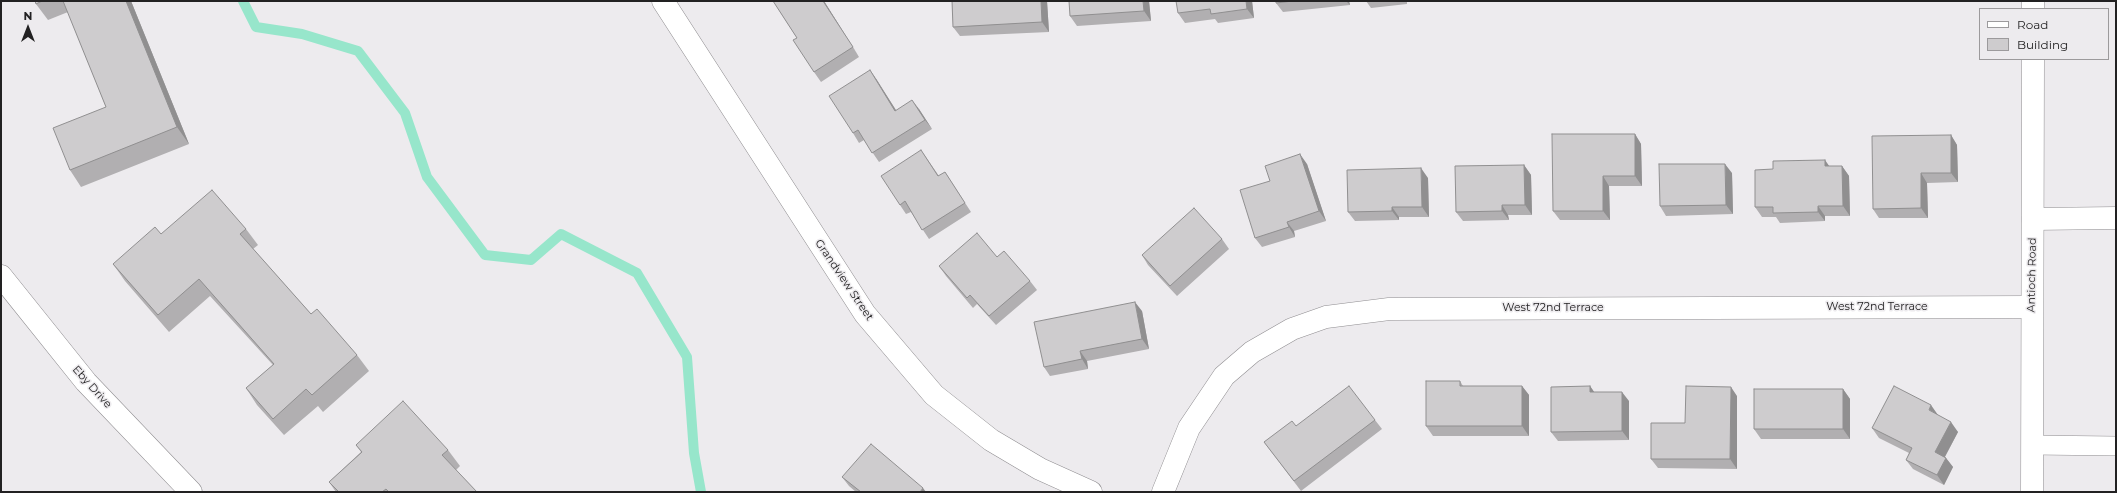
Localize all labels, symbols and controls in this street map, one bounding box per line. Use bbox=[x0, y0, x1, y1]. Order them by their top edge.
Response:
north arrow bbox=[8, 8, 48, 48]
legend bbox=[1979, 8, 2109, 60]
text: N bbox=[24, 9, 32, 23]
text: Road bbox=[2017, 17, 2048, 32]
text: Building bbox=[2017, 37, 2068, 52]
street label: Grandview Street bbox=[812, 237, 876, 323]
street label: Antioch Road bbox=[2025, 237, 2039, 313]
street label: West 72nd Terrace bbox=[1826, 300, 1928, 314]
street label: West 72nd Terrace bbox=[1502, 301, 1604, 315]
street label: Eby Drive bbox=[70, 363, 114, 411]

